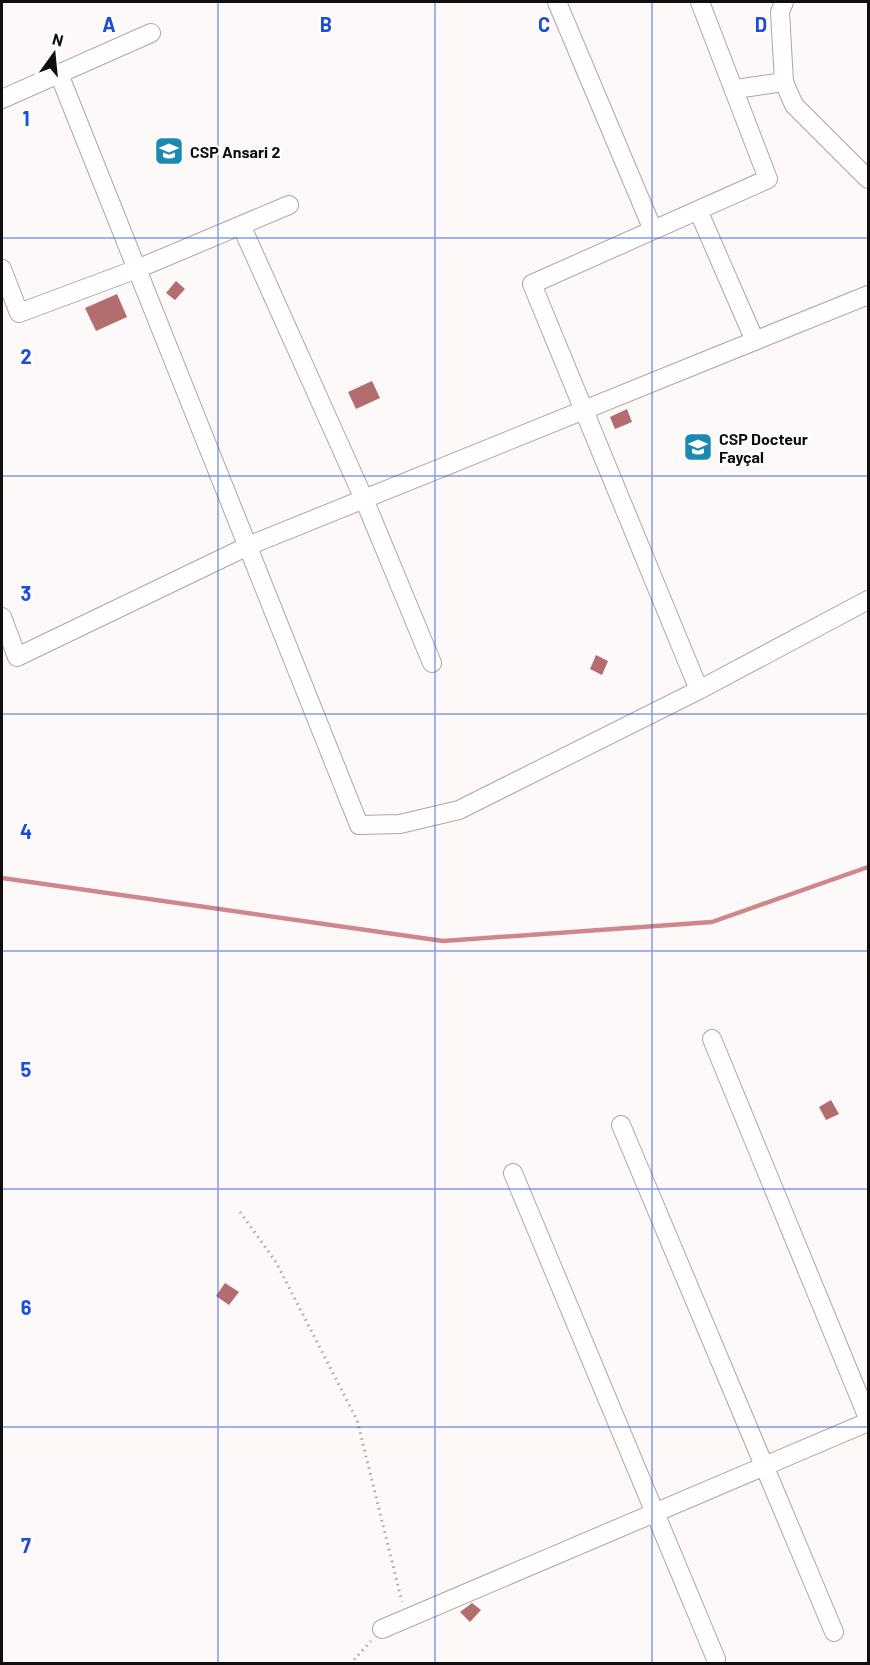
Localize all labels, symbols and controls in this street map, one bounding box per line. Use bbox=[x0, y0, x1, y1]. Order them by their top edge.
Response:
text: A bbox=[102, 12, 116, 36]
text: B bbox=[320, 12, 332, 36]
text: C bbox=[538, 12, 550, 36]
text: D bbox=[755, 12, 767, 36]
north arrow bbox=[24, 24, 84, 84]
text: N bbox=[50, 28, 66, 50]
text: 1 bbox=[22, 106, 30, 130]
school or university icon: CSP Ansari 2 bbox=[153, 135, 185, 167]
place label: CSP Ansari 2 bbox=[190, 142, 280, 161]
text: 2 bbox=[20, 344, 32, 368]
place label: CSP Docteur Fayçal bbox=[719, 429, 808, 466]
school or university icon: CSP Docteur Fayçal bbox=[682, 431, 714, 463]
text: 3 bbox=[21, 581, 31, 605]
text: 4 bbox=[20, 819, 32, 843]
text: 5 bbox=[21, 1057, 32, 1081]
text: 6 bbox=[21, 1295, 32, 1319]
text: 7 bbox=[21, 1533, 31, 1557]

